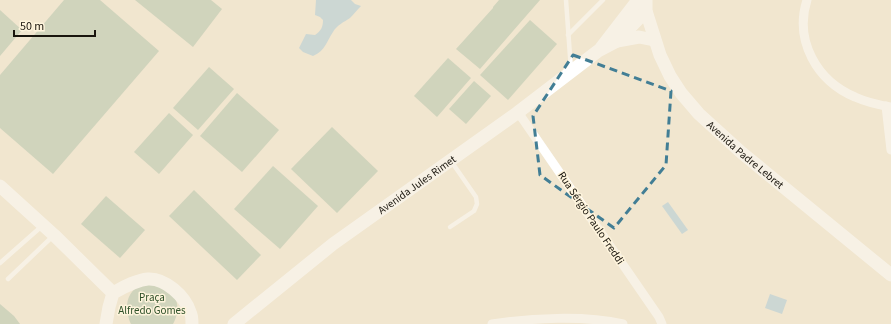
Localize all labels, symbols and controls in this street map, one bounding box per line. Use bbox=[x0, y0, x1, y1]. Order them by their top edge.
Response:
scale bar bbox=[14, 12, 95, 38]
text: 50 m bbox=[20, 18, 44, 35]
street label: Avenida Padre Lebret bbox=[704, 117, 787, 192]
street label: Avenida Jules Rimet bbox=[375, 151, 459, 217]
street label: Rua Sérgio Paulo Freddi bbox=[554, 169, 628, 267]
park label: Praça Alfredo Gomes bbox=[118, 290, 186, 318]

